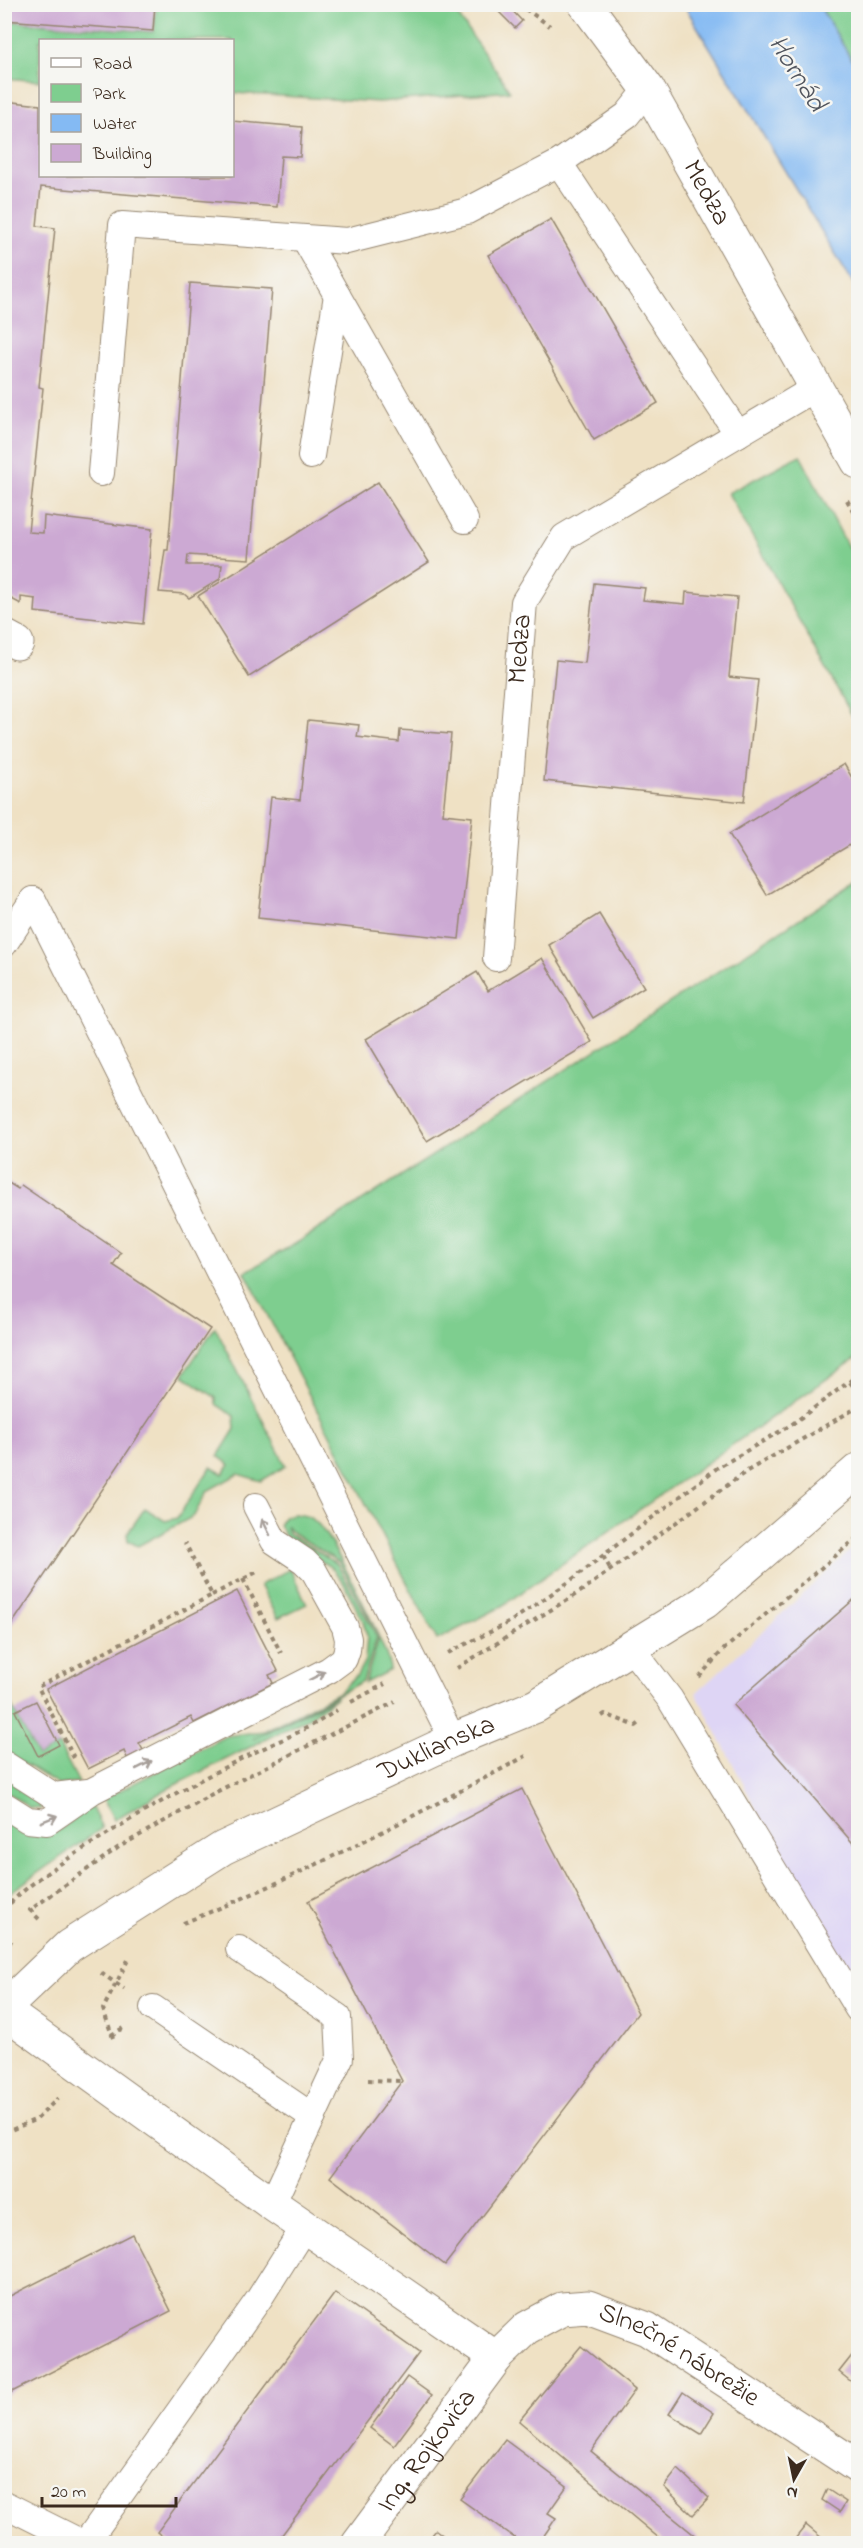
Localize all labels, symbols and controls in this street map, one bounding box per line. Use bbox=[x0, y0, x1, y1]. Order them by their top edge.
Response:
water label: Hornád bbox=[757, 28, 836, 121]
legend bbox=[39, 39, 234, 177]
text: Road bbox=[93, 52, 132, 78]
text: Park bbox=[93, 82, 126, 108]
text: Water bbox=[93, 112, 137, 138]
text: Building bbox=[92, 142, 152, 169]
street label: Medza bbox=[672, 153, 741, 233]
street label: Medza bbox=[498, 613, 542, 685]
one-way arrow bbox=[260, 1518, 272, 1536]
one-way arrow bbox=[308, 1670, 326, 1681]
street label: Duklianska bbox=[371, 1705, 501, 1792]
one-way arrow bbox=[134, 1759, 152, 1770]
one-way arrow bbox=[40, 1812, 58, 1823]
street label: Slnečné nábrežie bbox=[593, 2293, 768, 2418]
street label: Ing. Rojkoviča bbox=[368, 2381, 486, 2521]
north arrow bbox=[764, 2449, 824, 2509]
scale bar bbox=[42, 2470, 176, 2508]
text: N bbox=[785, 2479, 799, 2505]
text: 20 m bbox=[51, 2480, 86, 2506]

